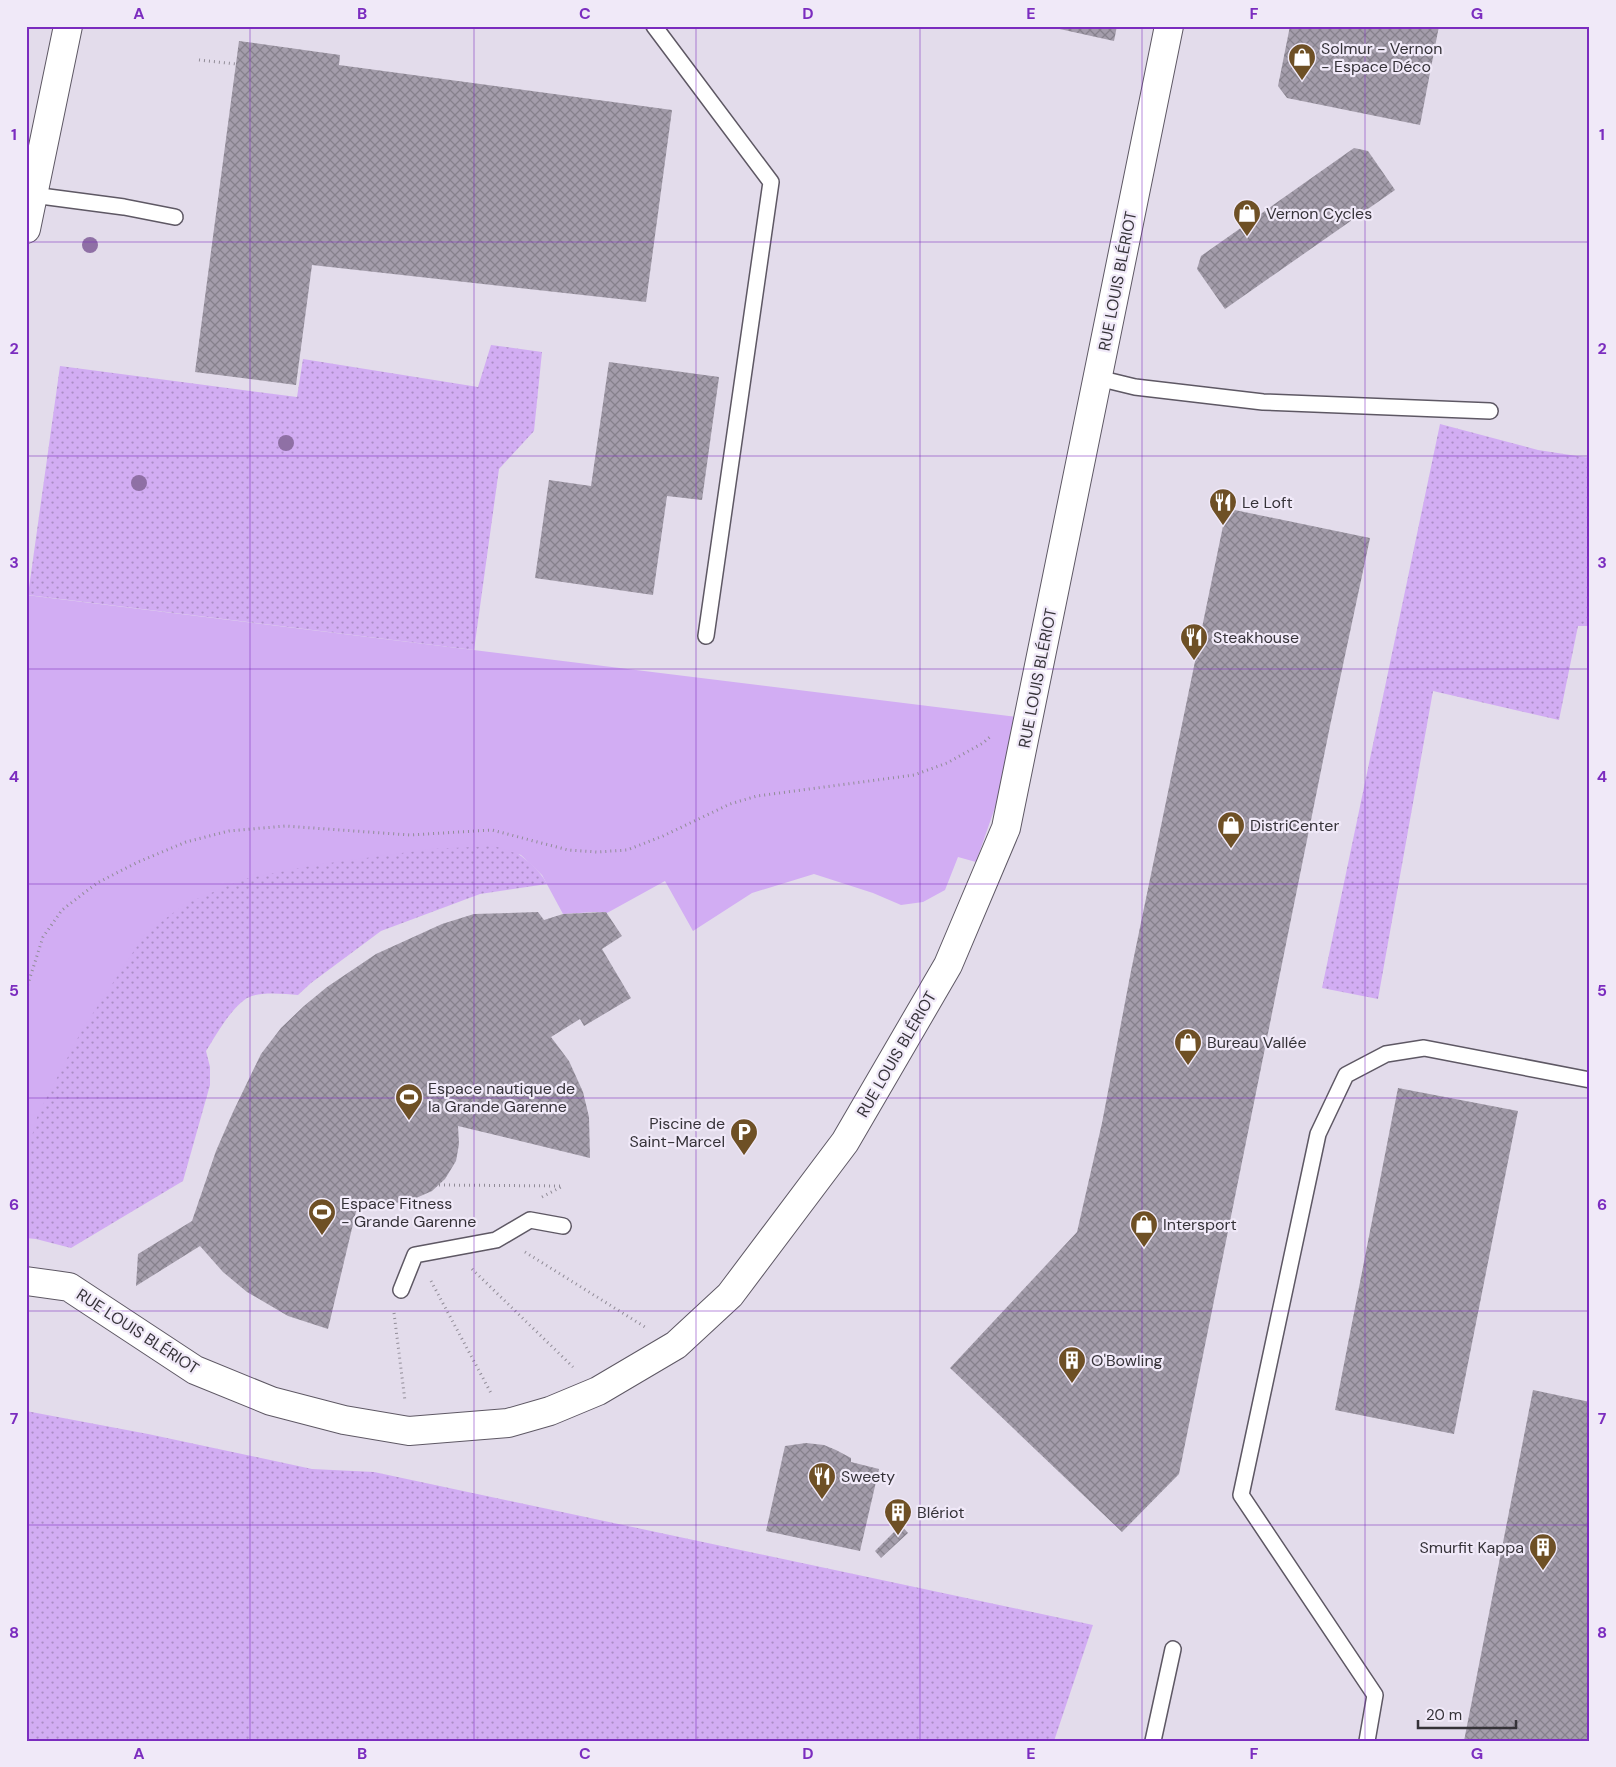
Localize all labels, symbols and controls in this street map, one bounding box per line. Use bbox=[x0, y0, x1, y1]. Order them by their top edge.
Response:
text: A bbox=[133, 3, 145, 24]
text: B bbox=[357, 3, 367, 24]
text: C bbox=[579, 3, 591, 24]
text: D bbox=[802, 3, 814, 24]
text: E bbox=[1026, 3, 1036, 24]
text: F bbox=[1250, 3, 1259, 24]
text: G bbox=[1471, 3, 1483, 24]
place label: Solmur - Vernon - Espace Déco bbox=[1321, 38, 1442, 77]
shop icon: Solmur - Vernon - Espace Déco bbox=[1287, 42, 1317, 81]
text: 1 bbox=[11, 124, 17, 145]
text: 1 bbox=[1599, 124, 1605, 145]
shop icon: Vernon Cycles bbox=[1232, 198, 1262, 237]
place label: Vernon Cycles bbox=[1266, 203, 1372, 224]
street label: RUE LOUIS BLÉRIOT bbox=[1094, 209, 1141, 353]
text: 2 bbox=[9, 338, 19, 359]
text: 2 bbox=[1597, 338, 1607, 359]
restaurant icon: Le Loft bbox=[1208, 487, 1238, 526]
place label: Le Loft bbox=[1242, 492, 1293, 513]
text: 3 bbox=[9, 552, 19, 573]
text: 3 bbox=[1597, 552, 1607, 573]
street label: RUE LOUIS BLÉRIOT bbox=[1014, 606, 1061, 750]
restaurant icon: Steakhouse bbox=[1179, 622, 1209, 661]
place label: Steakhouse bbox=[1213, 627, 1299, 648]
text: 4 bbox=[9, 766, 19, 787]
text: 4 bbox=[1597, 766, 1607, 787]
shop icon: DistriCenter bbox=[1216, 810, 1246, 849]
place label: DistriCenter bbox=[1250, 815, 1339, 836]
text: 5 bbox=[9, 980, 19, 1001]
text: 5 bbox=[1597, 980, 1607, 1001]
street label: RUE LOUIS BLÉRIOT bbox=[852, 988, 941, 1121]
shop icon: Bureau Vallée bbox=[1173, 1027, 1203, 1066]
place label: Bureau Vallée bbox=[1207, 1032, 1306, 1053]
place label: Espace nautique de la Grande Garenne bbox=[428, 1078, 575, 1117]
sports icon: Espace nautique de la Grande Garenne bbox=[394, 1082, 424, 1121]
place label: Piscine de Saint-Marcel bbox=[629, 1113, 725, 1152]
parking icon: Piscine de Saint-Marcel bbox=[729, 1117, 759, 1156]
place label: Espace Fitness - Grande Garenne bbox=[341, 1193, 476, 1232]
text: 6 bbox=[9, 1194, 19, 1215]
text: 6 bbox=[1597, 1194, 1607, 1215]
sports icon: Espace Fitness - Grande Garenne bbox=[307, 1197, 337, 1236]
shop icon: Intersport bbox=[1129, 1209, 1159, 1248]
place label: Intersport bbox=[1163, 1214, 1237, 1235]
street label: RUE LOUIS BLÉRIOT bbox=[72, 1284, 203, 1379]
building icon: O'Bowling bbox=[1057, 1345, 1087, 1384]
place label: O'Bowling bbox=[1091, 1350, 1163, 1371]
text: 7 bbox=[10, 1408, 19, 1429]
text: 7 bbox=[1598, 1408, 1607, 1429]
restaurant icon: Sweety bbox=[807, 1461, 837, 1500]
place label: Sweety bbox=[841, 1466, 895, 1487]
building icon: Blériot bbox=[883, 1497, 913, 1536]
place label: Blériot bbox=[917, 1502, 965, 1523]
building icon: Smurfit Kappa bbox=[1528, 1532, 1558, 1571]
place label: Smurfit Kappa bbox=[1419, 1537, 1524, 1558]
text: 8 bbox=[9, 1622, 19, 1643]
text: 8 bbox=[1597, 1622, 1607, 1643]
scale bar bbox=[1418, 1697, 1516, 1729]
text: 20 m bbox=[1426, 1705, 1462, 1725]
text: A bbox=[133, 1743, 145, 1764]
text: B bbox=[357, 1743, 367, 1764]
text: C bbox=[579, 1743, 591, 1764]
text: D bbox=[802, 1743, 814, 1764]
text: E bbox=[1026, 1743, 1036, 1764]
text: F bbox=[1250, 1743, 1259, 1764]
text: G bbox=[1471, 1743, 1483, 1764]

